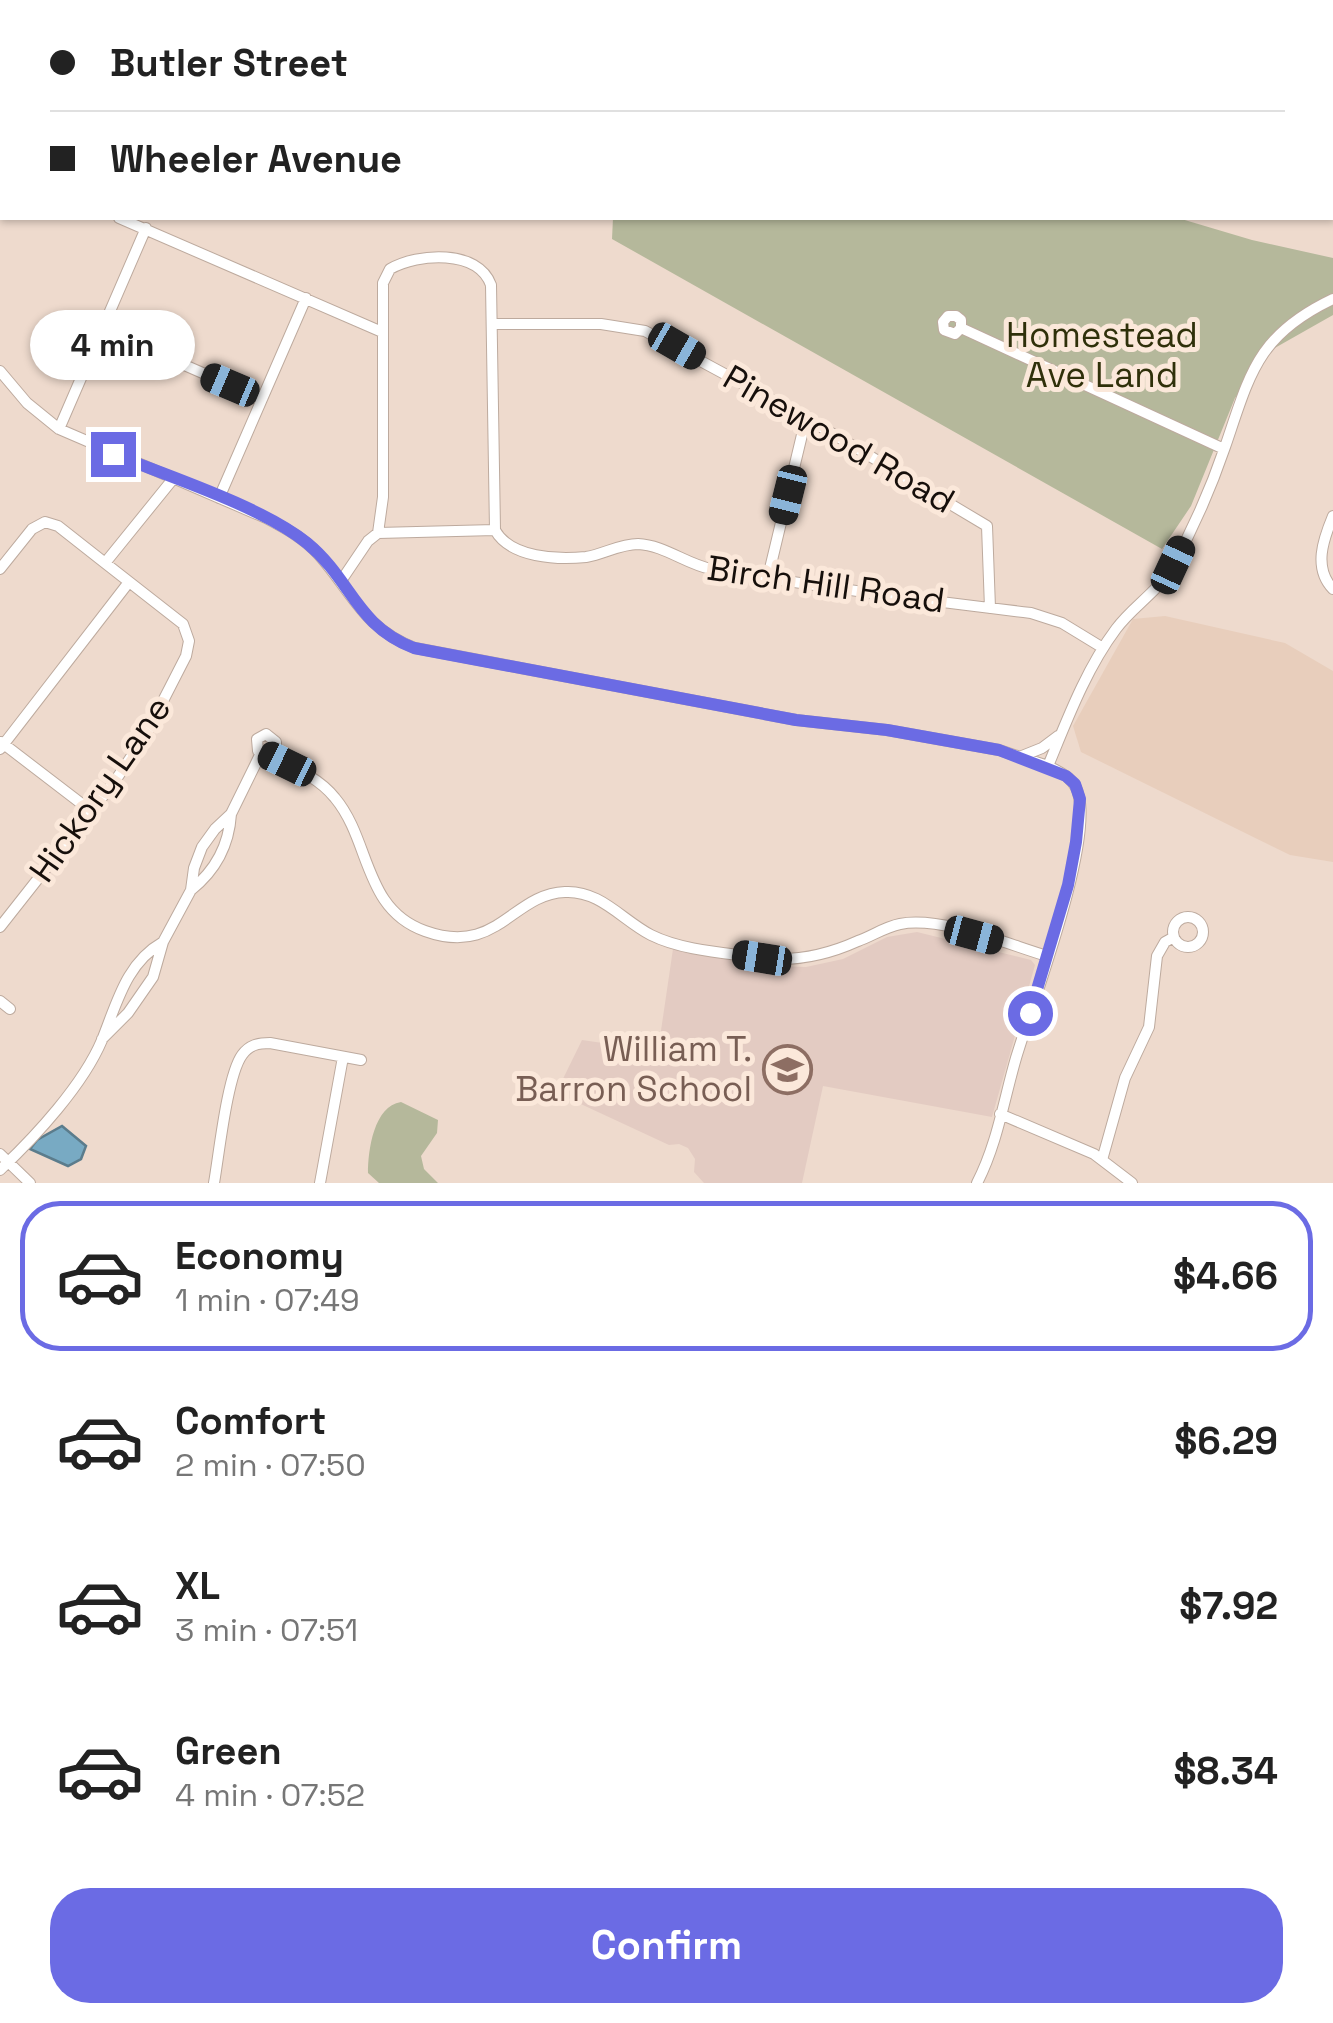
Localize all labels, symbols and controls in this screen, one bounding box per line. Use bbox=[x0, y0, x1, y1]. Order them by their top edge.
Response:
text: Butler Street bbox=[110, 39, 348, 87]
text: Wheeler Avenue bbox=[110, 135, 402, 183]
callout: 4 min bbox=[31, 309, 196, 379]
park label: Homestead Ave Land bbox=[1006, 313, 1198, 397]
car bbox=[644, 318, 710, 374]
text: 4 min bbox=[70, 325, 155, 365]
street label: Pinewood Road bbox=[715, 355, 963, 523]
car bbox=[197, 359, 263, 411]
route end bbox=[91, 432, 136, 477]
car bbox=[766, 462, 810, 528]
car bbox=[1147, 531, 1199, 599]
street label: Birch Hill Road bbox=[704, 546, 948, 622]
street label: Hickory Lane bbox=[20, 687, 180, 891]
car bbox=[253, 737, 321, 791]
car bbox=[941, 913, 1007, 957]
car bbox=[730, 938, 794, 978]
route start bbox=[1008, 991, 1053, 1036]
place label: William T. Barron School bbox=[515, 1027, 752, 1111]
school or university icon: William T. Barron School bbox=[761, 1043, 813, 1095]
icon: car bbox=[55, 1231, 145, 1321]
text: Economy bbox=[175, 1232, 344, 1280]
text: $4.66 bbox=[1173, 1252, 1278, 1300]
text: 1 min · 07:49 bbox=[175, 1280, 360, 1320]
icon: car bbox=[55, 1396, 145, 1486]
text: Comfort bbox=[175, 1397, 326, 1445]
text: $6.29 bbox=[1174, 1417, 1278, 1465]
text: 2 min · 07:50 bbox=[175, 1445, 366, 1485]
icon: car bbox=[55, 1561, 145, 1651]
text: XL bbox=[175, 1562, 220, 1610]
text: $7.92 bbox=[1179, 1582, 1278, 1630]
text: 3 min · 07:51 bbox=[175, 1610, 358, 1650]
icon: car bbox=[55, 1726, 145, 1816]
text: Green bbox=[175, 1727, 282, 1775]
text: $8.34 bbox=[1174, 1747, 1278, 1795]
text: 4 min · 07:52 bbox=[175, 1775, 365, 1815]
button: Confirm bbox=[50, 1888, 1283, 2003]

